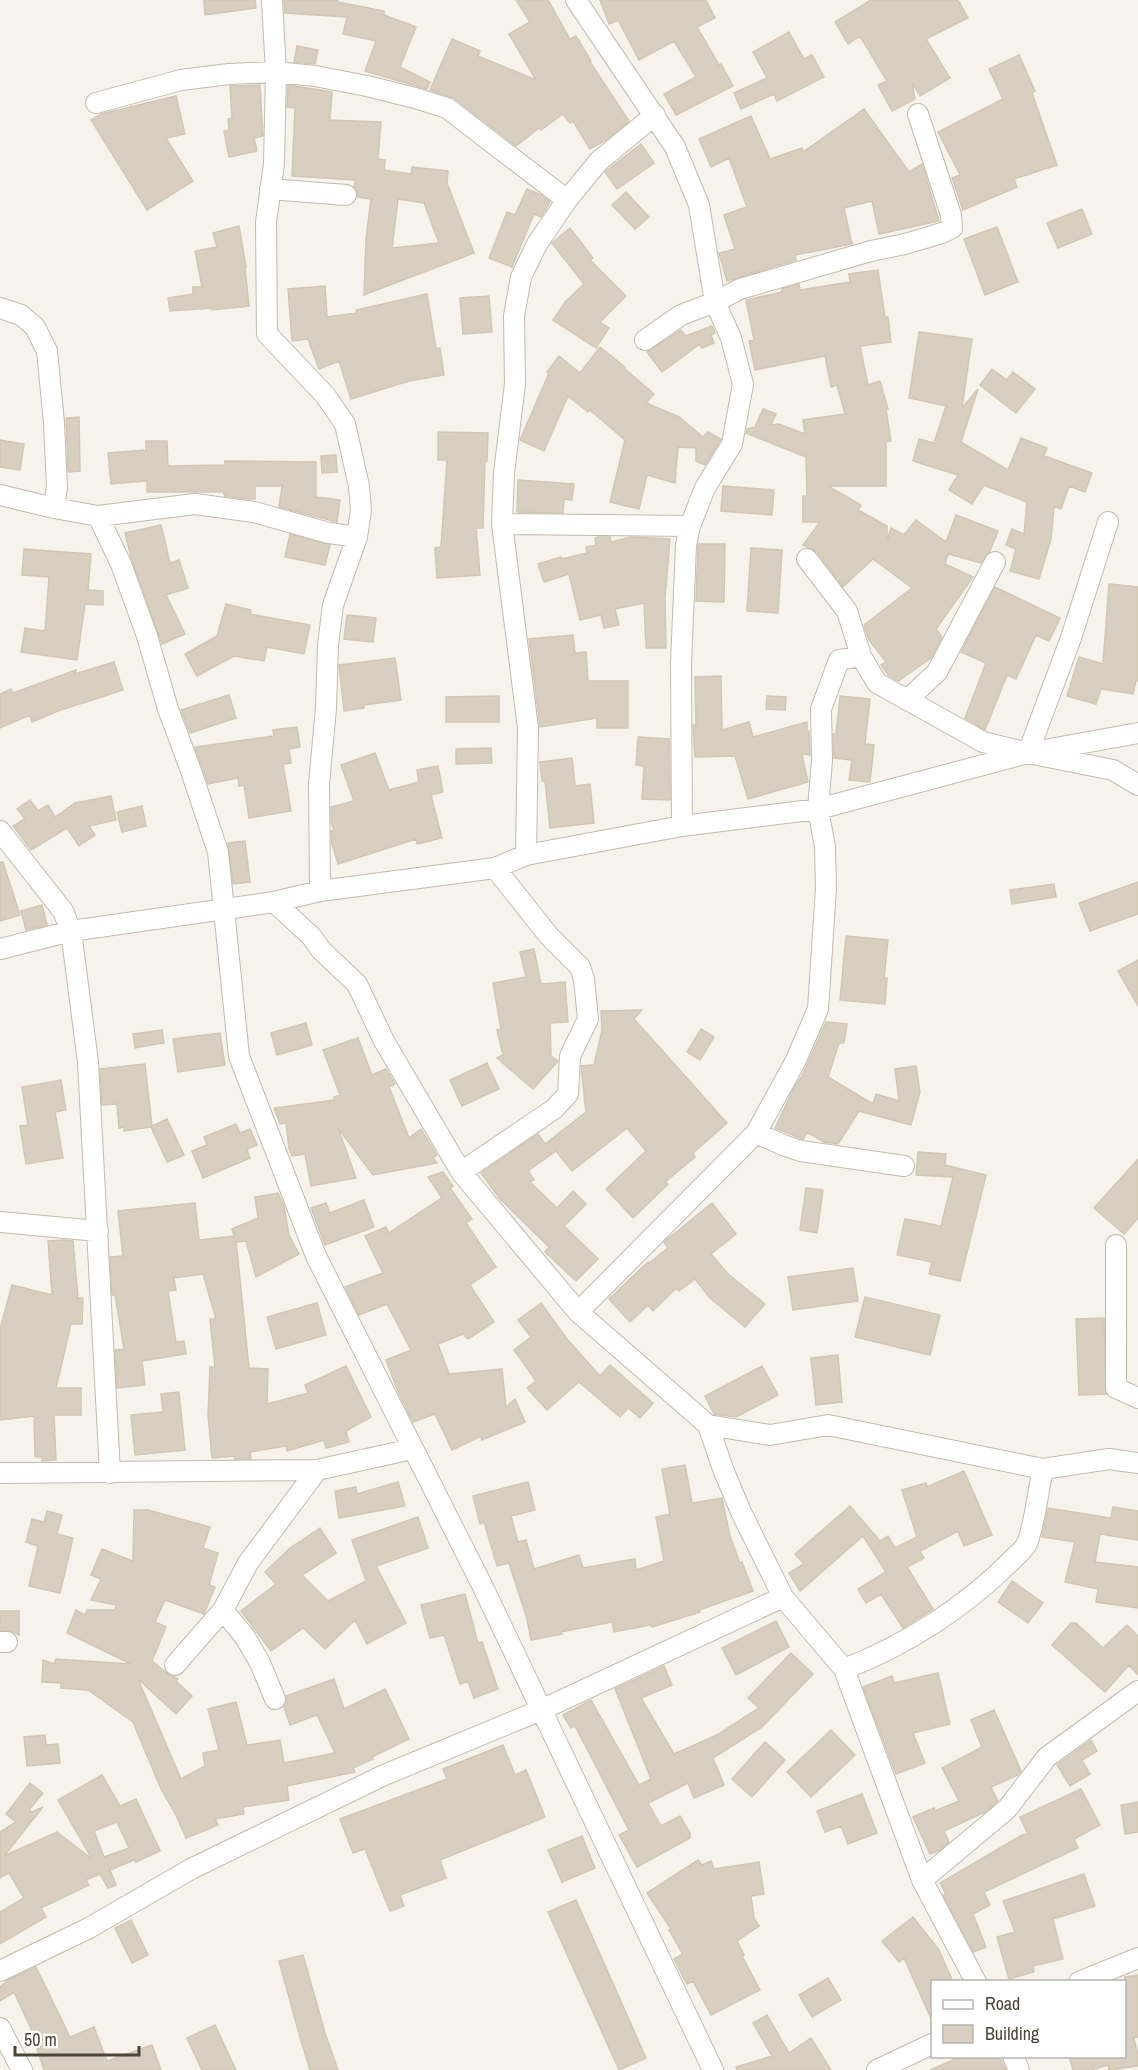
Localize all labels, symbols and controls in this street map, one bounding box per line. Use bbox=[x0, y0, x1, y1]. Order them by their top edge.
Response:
legend bbox=[931, 1980, 1126, 2058]
text: Road bbox=[985, 1991, 1020, 2016]
scale bar bbox=[15, 2019, 140, 2057]
text: Building bbox=[985, 2021, 1040, 2046]
text: 50 m bbox=[24, 2027, 57, 2052]

